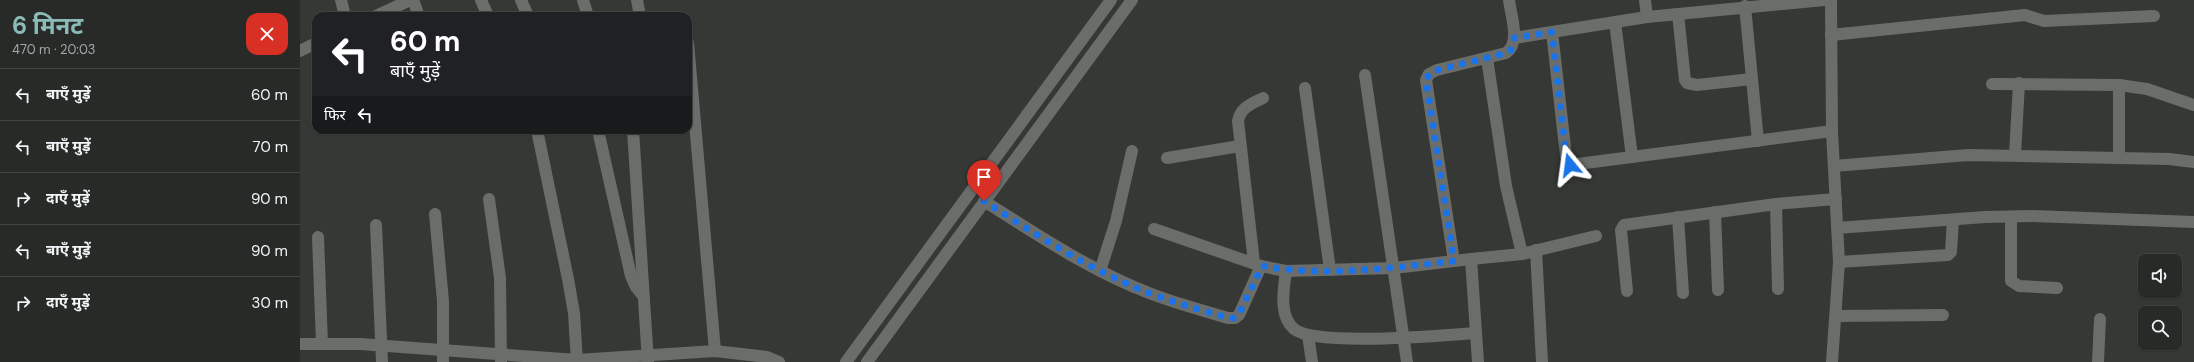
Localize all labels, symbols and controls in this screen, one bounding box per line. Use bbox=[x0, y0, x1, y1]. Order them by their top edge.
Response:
text: 6 मिनट bbox=[12, 10, 83, 41]
button: close bbox=[246, 13, 288, 55]
text: 60 m bbox=[390, 23, 460, 60]
icon: left bbox=[324, 28, 376, 80]
text: 470 m · 20:03 bbox=[12, 41, 96, 58]
text: बाएँ मुड़ें bbox=[390, 59, 440, 83]
icon: left bbox=[12, 84, 34, 106]
text: बाएँ मुड़ें bbox=[46, 84, 91, 104]
text: 60 m bbox=[251, 85, 288, 105]
icon: left bbox=[354, 104, 376, 126]
text: फिर bbox=[324, 105, 346, 125]
icon: left bbox=[12, 136, 34, 158]
text: बाएँ मुड़ें bbox=[46, 136, 91, 156]
text: 70 m bbox=[253, 137, 288, 157]
position arrow bbox=[1549, 144, 1591, 186]
pin bbox=[967, 160, 1001, 201]
icon: arrive bbox=[973, 166, 995, 188]
icon: right bbox=[12, 188, 34, 210]
text: दाएँ मुड़ें bbox=[46, 188, 90, 208]
text: 90 m bbox=[251, 189, 288, 209]
icon: left bbox=[12, 240, 34, 262]
text: बाएँ मुड़ें bbox=[46, 240, 91, 260]
text: 90 m bbox=[251, 241, 288, 261]
map controls bbox=[2138, 254, 2182, 350]
button: sound bbox=[2138, 254, 2182, 298]
icon: right bbox=[12, 292, 34, 314]
text: दाएँ मुड़ें bbox=[46, 292, 90, 312]
text: 30 m bbox=[252, 293, 288, 313]
button: search bbox=[2138, 306, 2182, 350]

